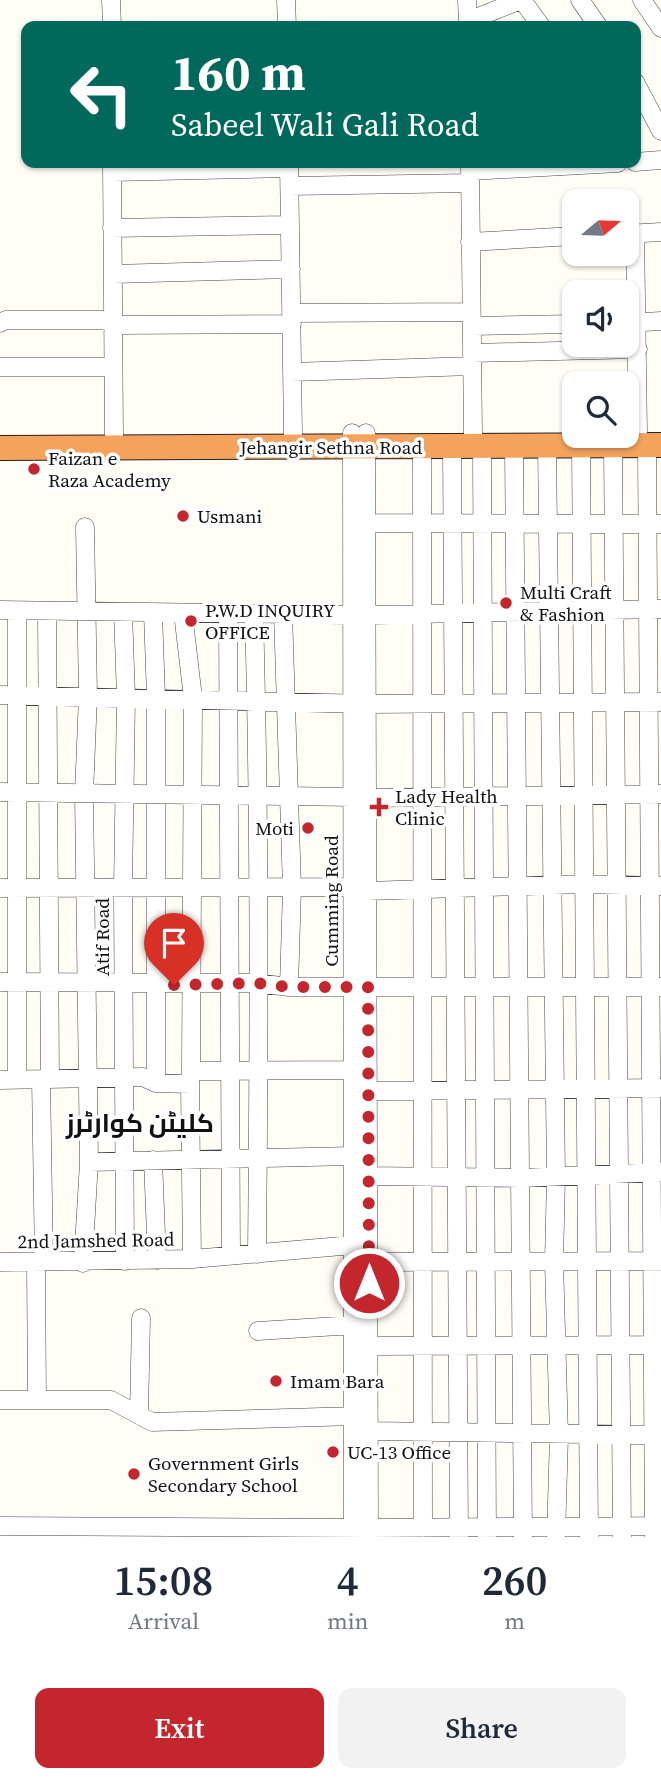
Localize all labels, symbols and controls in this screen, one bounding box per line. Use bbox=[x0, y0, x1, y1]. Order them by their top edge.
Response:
text: 160 m bbox=[171, 39, 306, 106]
icon: left bbox=[56, 49, 147, 140]
text: Sabeel Wali Gali Road bbox=[171, 103, 479, 147]
north arrow bbox=[562, 189, 639, 266]
map controls bbox=[562, 189, 639, 448]
button: sound bbox=[562, 280, 639, 357]
button: search bbox=[562, 371, 639, 448]
street label: Jehangir Sethna Road bbox=[239, 434, 422, 460]
place label: Faizan e Raza Academy bbox=[48, 445, 171, 493]
marker: Faizan e Raza Academy bbox=[26, 461, 42, 477]
place label: Usmani bbox=[197, 503, 263, 529]
marker: Usmani bbox=[175, 508, 191, 524]
place label: Multi Craft & Fashion bbox=[520, 579, 612, 627]
marker: Multi Craft & Fashion bbox=[498, 595, 514, 611]
place label: P.W.D INQUIRY OFFICE bbox=[205, 597, 335, 645]
marker: P.W.D INQUIRY OFFICE bbox=[183, 613, 199, 629]
place label: Lady Health Clinic bbox=[395, 783, 498, 831]
marker: Lady Health Clinic bbox=[369, 797, 389, 817]
place label: Moti bbox=[255, 815, 294, 841]
marker: Moti bbox=[300, 820, 316, 836]
street label: Cumming Road bbox=[318, 835, 344, 967]
street label: Atif Road bbox=[89, 898, 115, 976]
pin bbox=[144, 913, 204, 985]
icon: arrive bbox=[155, 924, 193, 962]
district label: کلیٹن کوارٹرز bbox=[65, 1105, 214, 1141]
street label: 2nd Jamshed Road bbox=[17, 1226, 175, 1254]
position arrow bbox=[332, 1246, 406, 1320]
place label: Imam Bara bbox=[290, 1368, 385, 1394]
marker: Imam Bara bbox=[268, 1373, 284, 1389]
place label: UC-13 Office bbox=[347, 1439, 451, 1465]
marker: UC-13 Office bbox=[325, 1444, 341, 1460]
place label: Government Girls Secondary School bbox=[148, 1450, 299, 1498]
marker: Government Girls Secondary School bbox=[126, 1466, 142, 1482]
text: 15:08 bbox=[113, 1551, 213, 1609]
text: 4 bbox=[337, 1551, 359, 1609]
text: 260 bbox=[482, 1551, 547, 1609]
text: Arrival bbox=[128, 1605, 199, 1637]
text: min bbox=[327, 1605, 368, 1637]
text: m bbox=[504, 1605, 525, 1637]
button: Exit bbox=[35, 1688, 324, 1768]
button: Share bbox=[338, 1688, 626, 1768]

